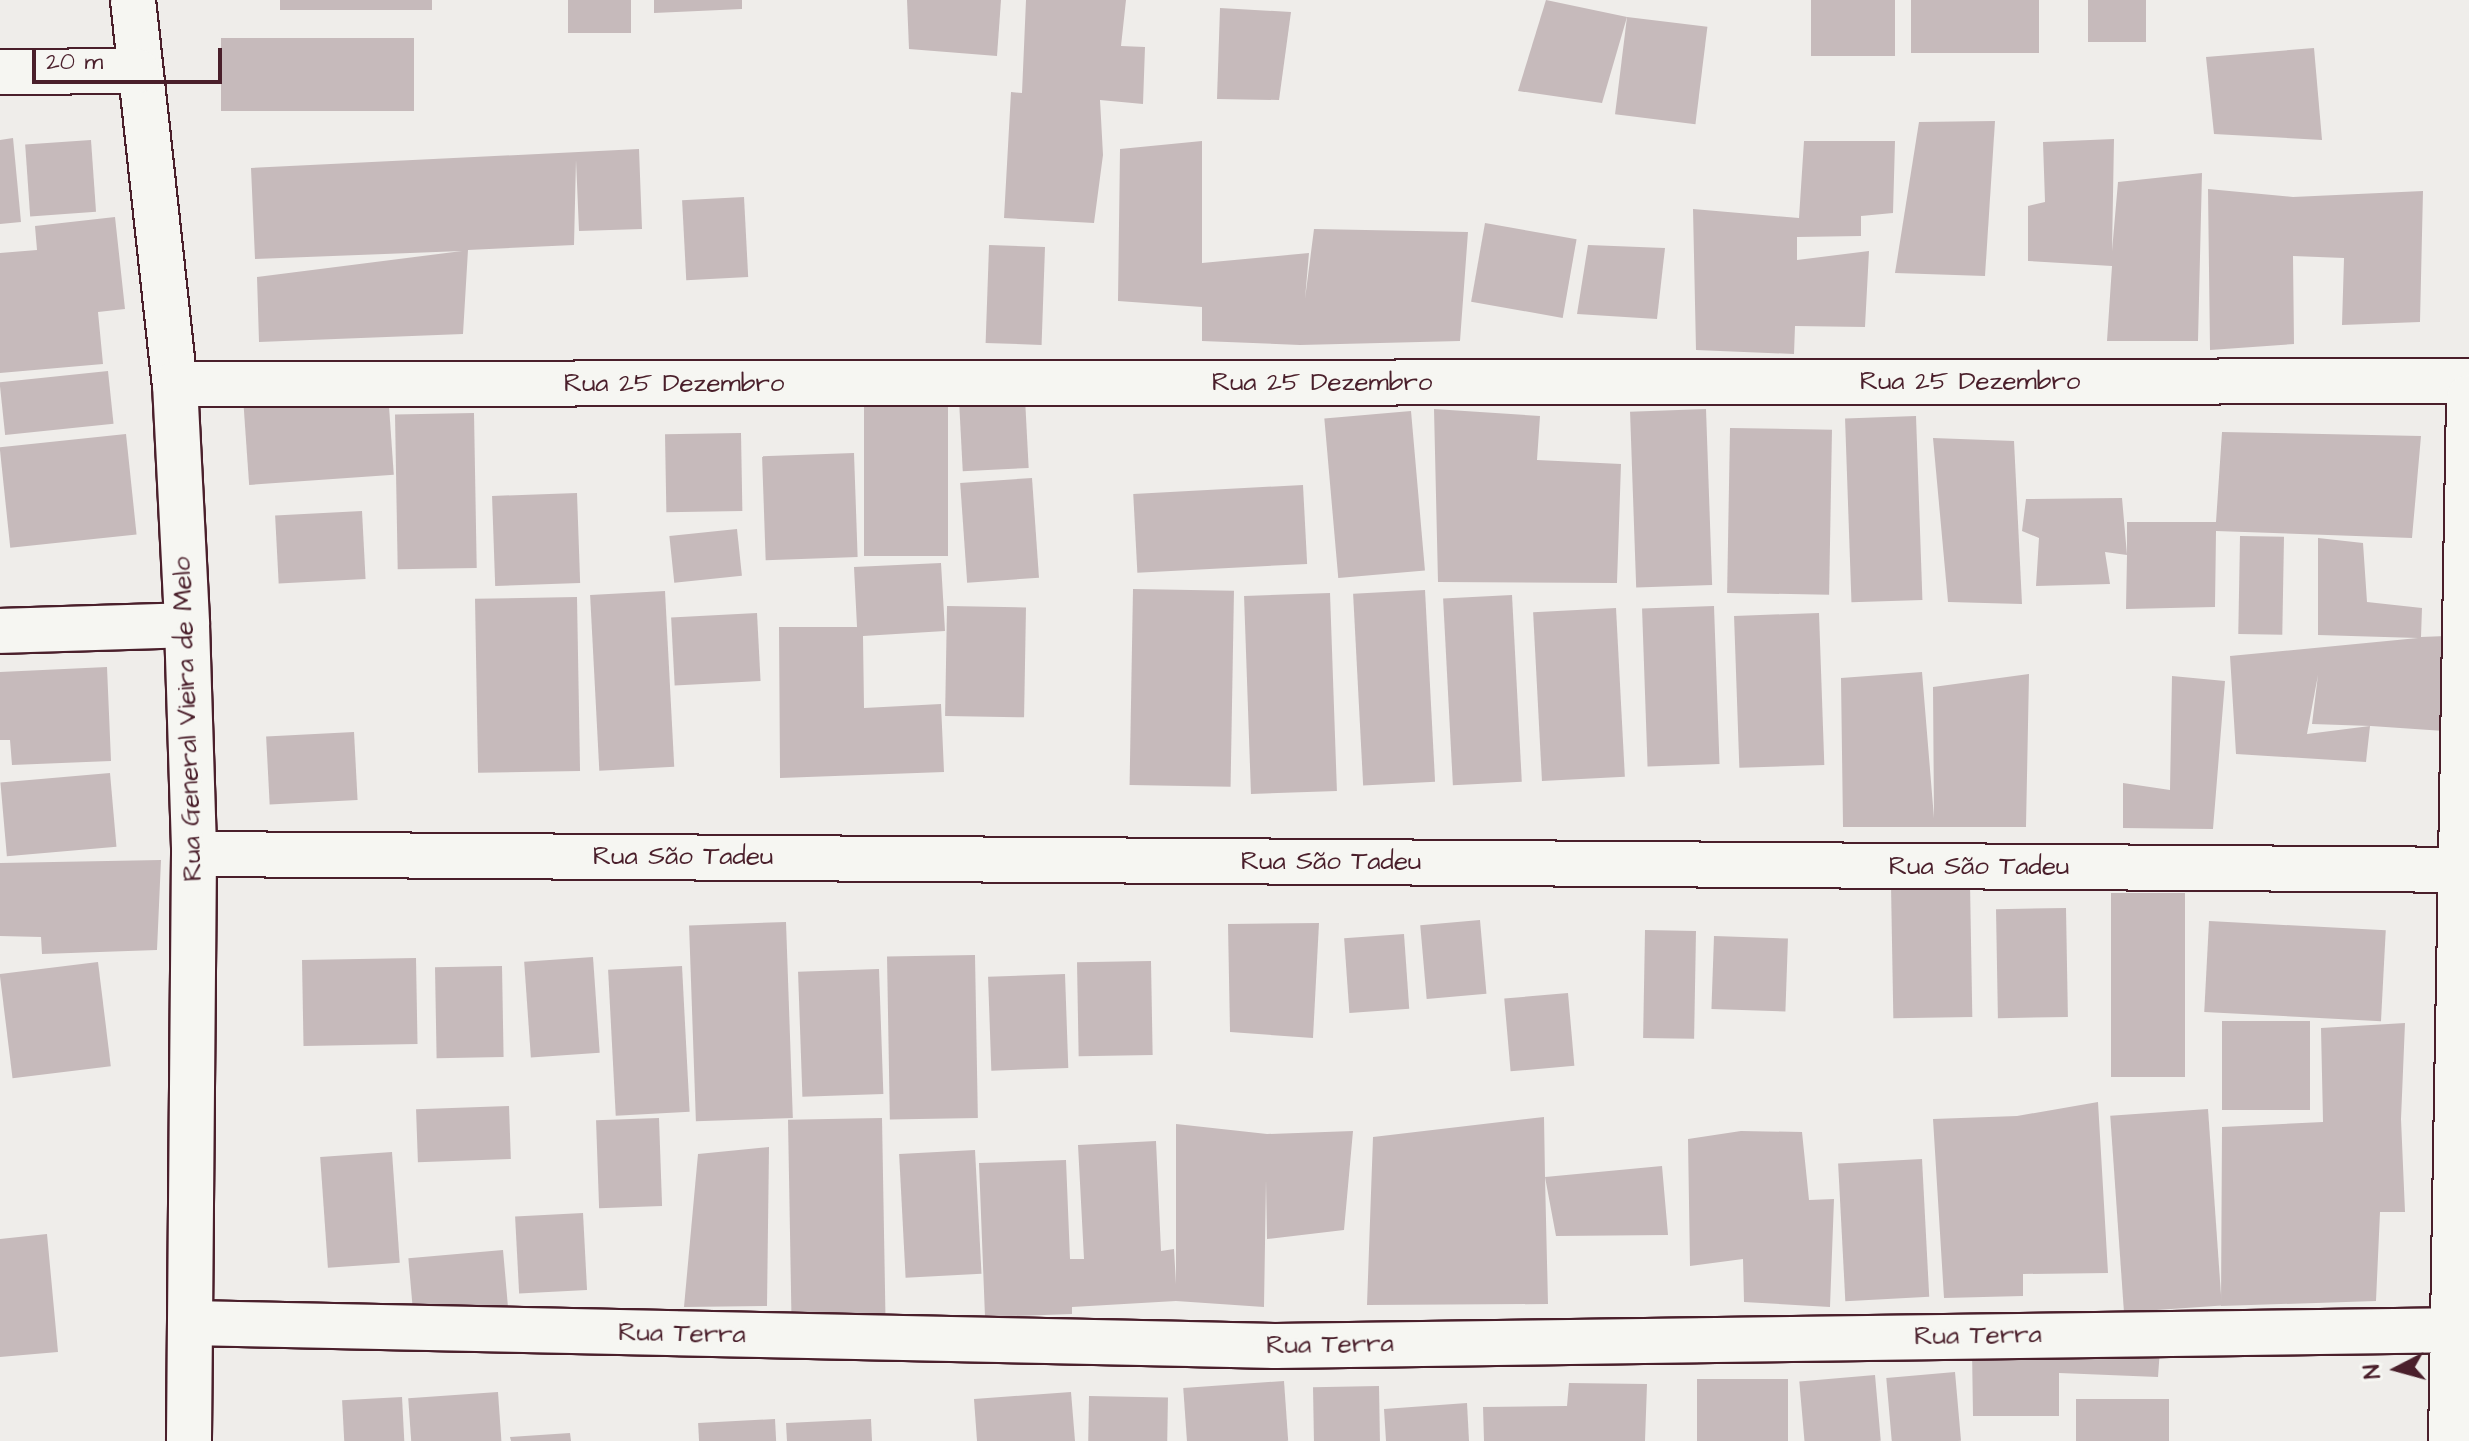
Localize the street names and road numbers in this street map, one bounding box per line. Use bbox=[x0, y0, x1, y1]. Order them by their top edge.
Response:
street label: Rua 25 Dezembro bbox=[1860, 366, 2080, 398]
street label: Rua 25 Dezembro bbox=[1212, 367, 1432, 399]
street label: Rua 25 Dezembro bbox=[564, 368, 784, 400]
street label: Rua General Vieira de Melo bbox=[167, 556, 209, 882]
street label: Rua São Tadeu bbox=[593, 841, 773, 873]
street label: Rua São Tadeu bbox=[1241, 846, 1421, 878]
street label: Rua São Tadeu bbox=[1889, 851, 2069, 883]
street label: Rua Terra bbox=[618, 1317, 746, 1351]
street label: Rua Terra bbox=[1914, 1319, 2042, 1353]
street label: Rua Terra bbox=[1266, 1328, 1394, 1362]

